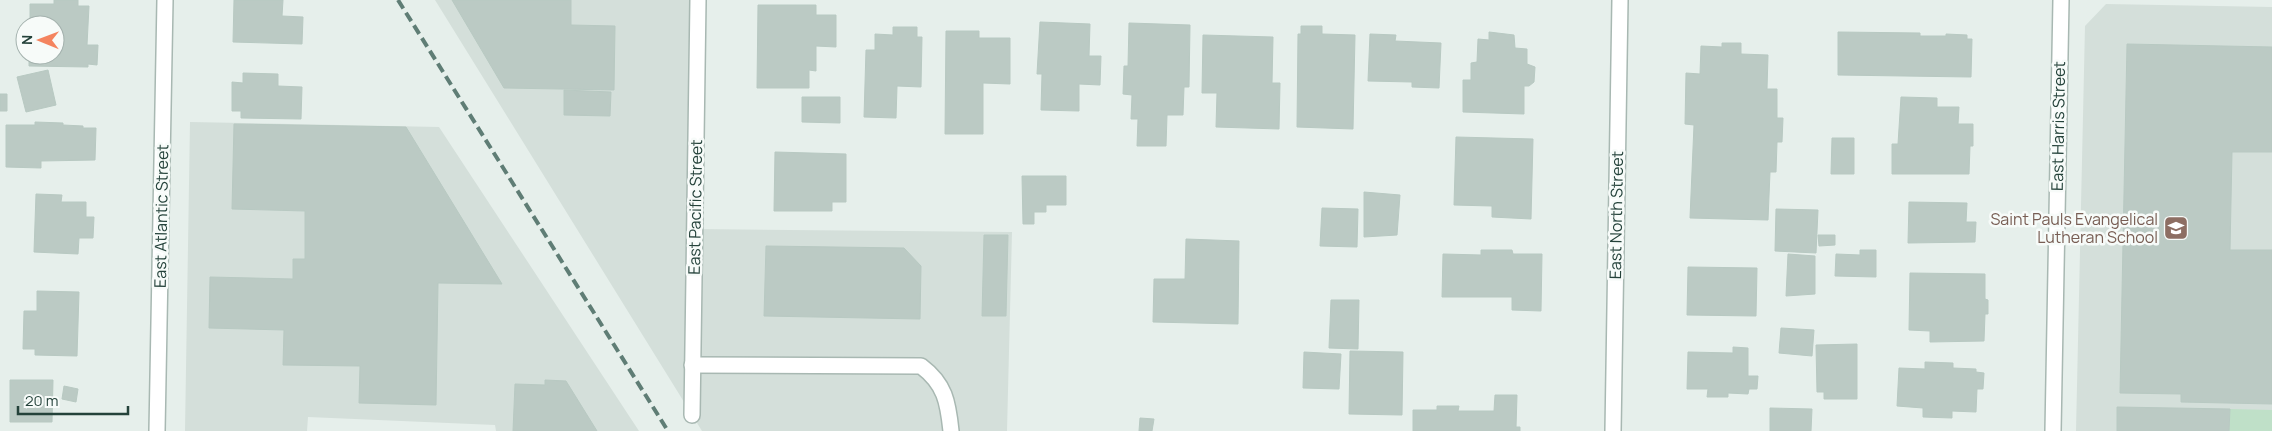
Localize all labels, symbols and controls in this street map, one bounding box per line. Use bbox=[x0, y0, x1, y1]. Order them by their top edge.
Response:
north arrow bbox=[15, 15, 65, 65]
text: N bbox=[17, 35, 36, 45]
street label: East Harris Street bbox=[2046, 61, 2070, 191]
street label: East Pacific Street bbox=[683, 139, 707, 275]
street label: East Atlantic Street bbox=[149, 144, 173, 288]
street label: East North Street bbox=[1604, 151, 1628, 279]
place label: Saint Pauls Evangelical Lutheran School bbox=[1991, 208, 2158, 248]
school or university icon: Saint Pauls Evangelical Lutheran School bbox=[2163, 215, 2189, 241]
scale bar bbox=[18, 384, 128, 416]
text: 20 m bbox=[25, 390, 58, 411]

